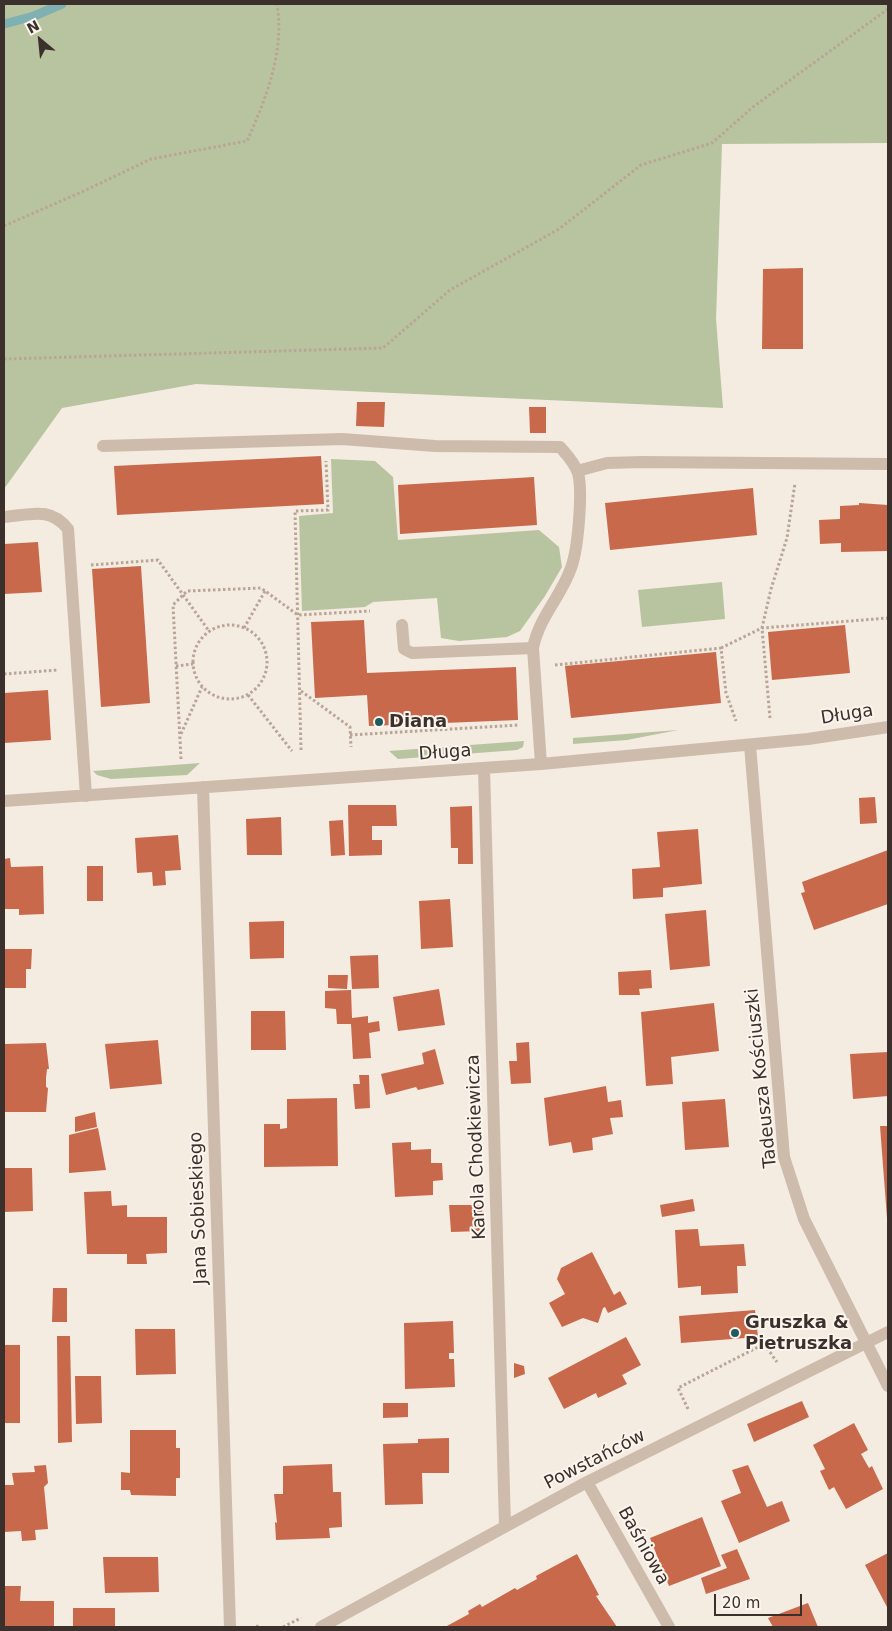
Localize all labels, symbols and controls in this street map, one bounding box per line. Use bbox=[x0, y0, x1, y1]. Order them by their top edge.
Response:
north arrow bbox=[15, 15, 65, 65]
text: N bbox=[24, 17, 42, 37]
street label: Długa bbox=[819, 700, 875, 730]
place label: Diana bbox=[389, 711, 447, 733]
marker: Diana bbox=[373, 716, 385, 728]
street label: Długa bbox=[418, 740, 472, 766]
street label: Tadeusza Kościuszki bbox=[742, 987, 782, 1169]
street label: Karola Chodkiewicza bbox=[463, 1054, 491, 1240]
street label: Jana Sobieskiego bbox=[186, 1131, 212, 1285]
place label: Gruszka & Pietruszka bbox=[745, 1312, 852, 1355]
marker: Gruszka & Pietruszka bbox=[729, 1327, 741, 1339]
street label: Powstańców bbox=[541, 1425, 649, 1495]
street label: Baśniowa bbox=[613, 1503, 673, 1589]
scale bar bbox=[717, 1584, 804, 1616]
text: 20 m bbox=[722, 1594, 760, 1612]

